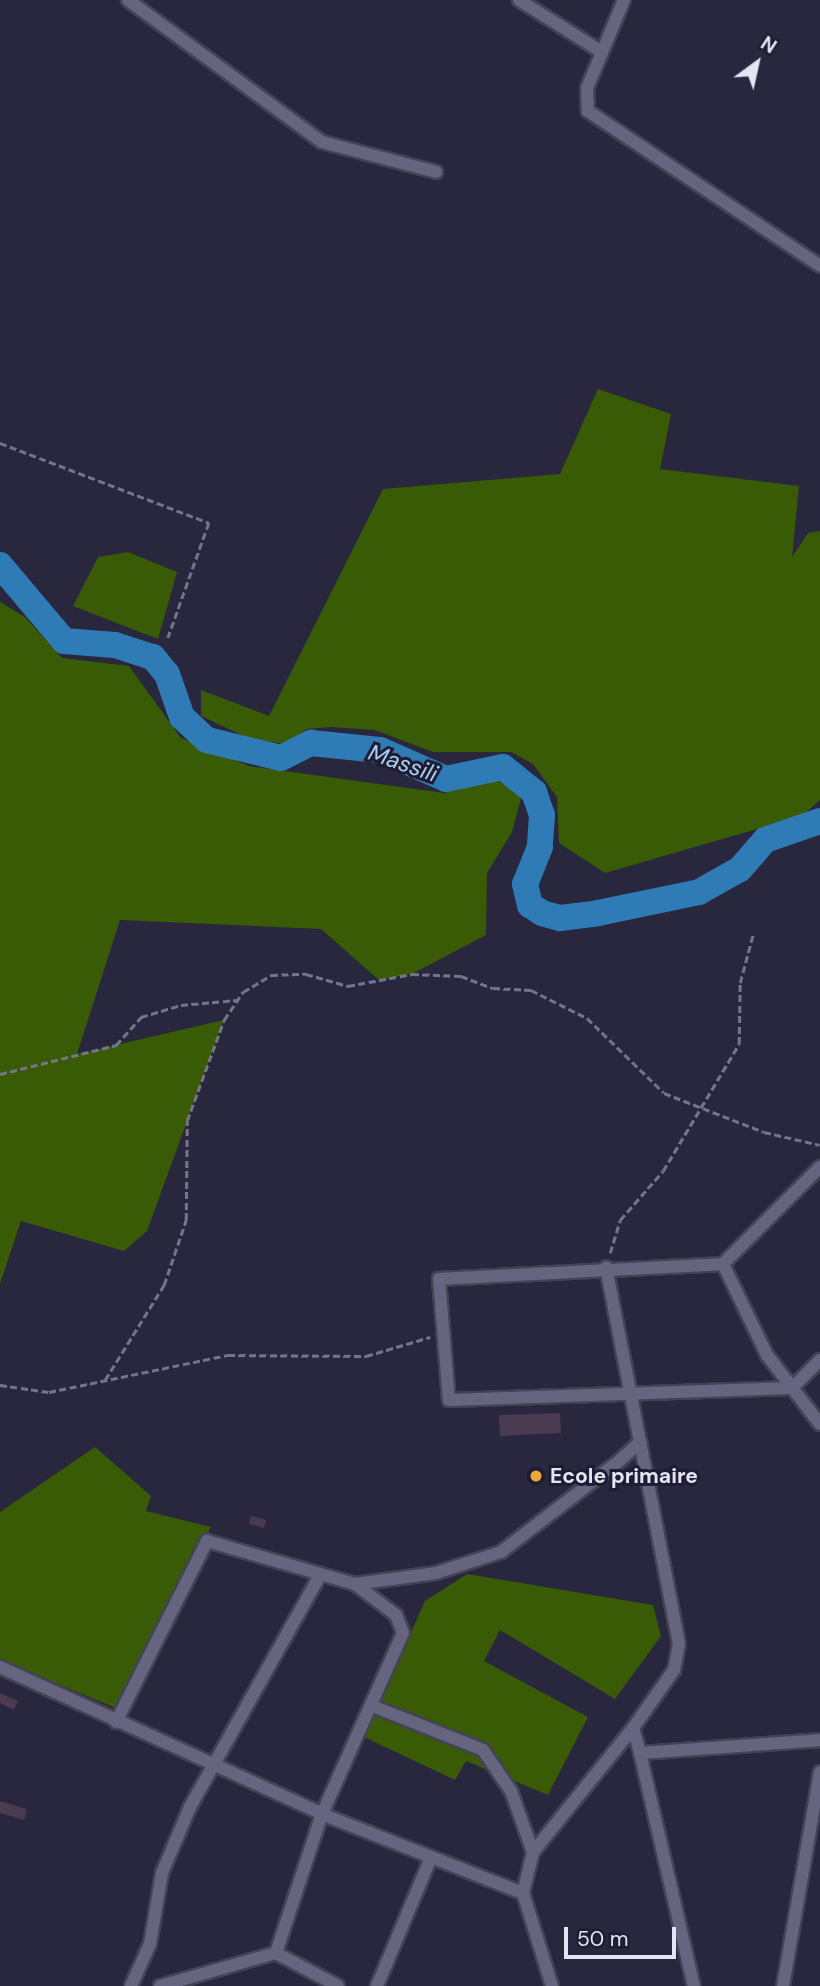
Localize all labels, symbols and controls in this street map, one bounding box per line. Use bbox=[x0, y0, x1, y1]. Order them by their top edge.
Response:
north arrow bbox=[722, 28, 792, 98]
text: N bbox=[756, 31, 781, 59]
water label: Massili bbox=[365, 738, 441, 788]
place label: Ecole primaire bbox=[550, 1463, 698, 1489]
marker: Ecole primaire bbox=[528, 1468, 544, 1484]
scale bar bbox=[568, 1912, 680, 1956]
text: 50 m bbox=[577, 1925, 628, 1953]

